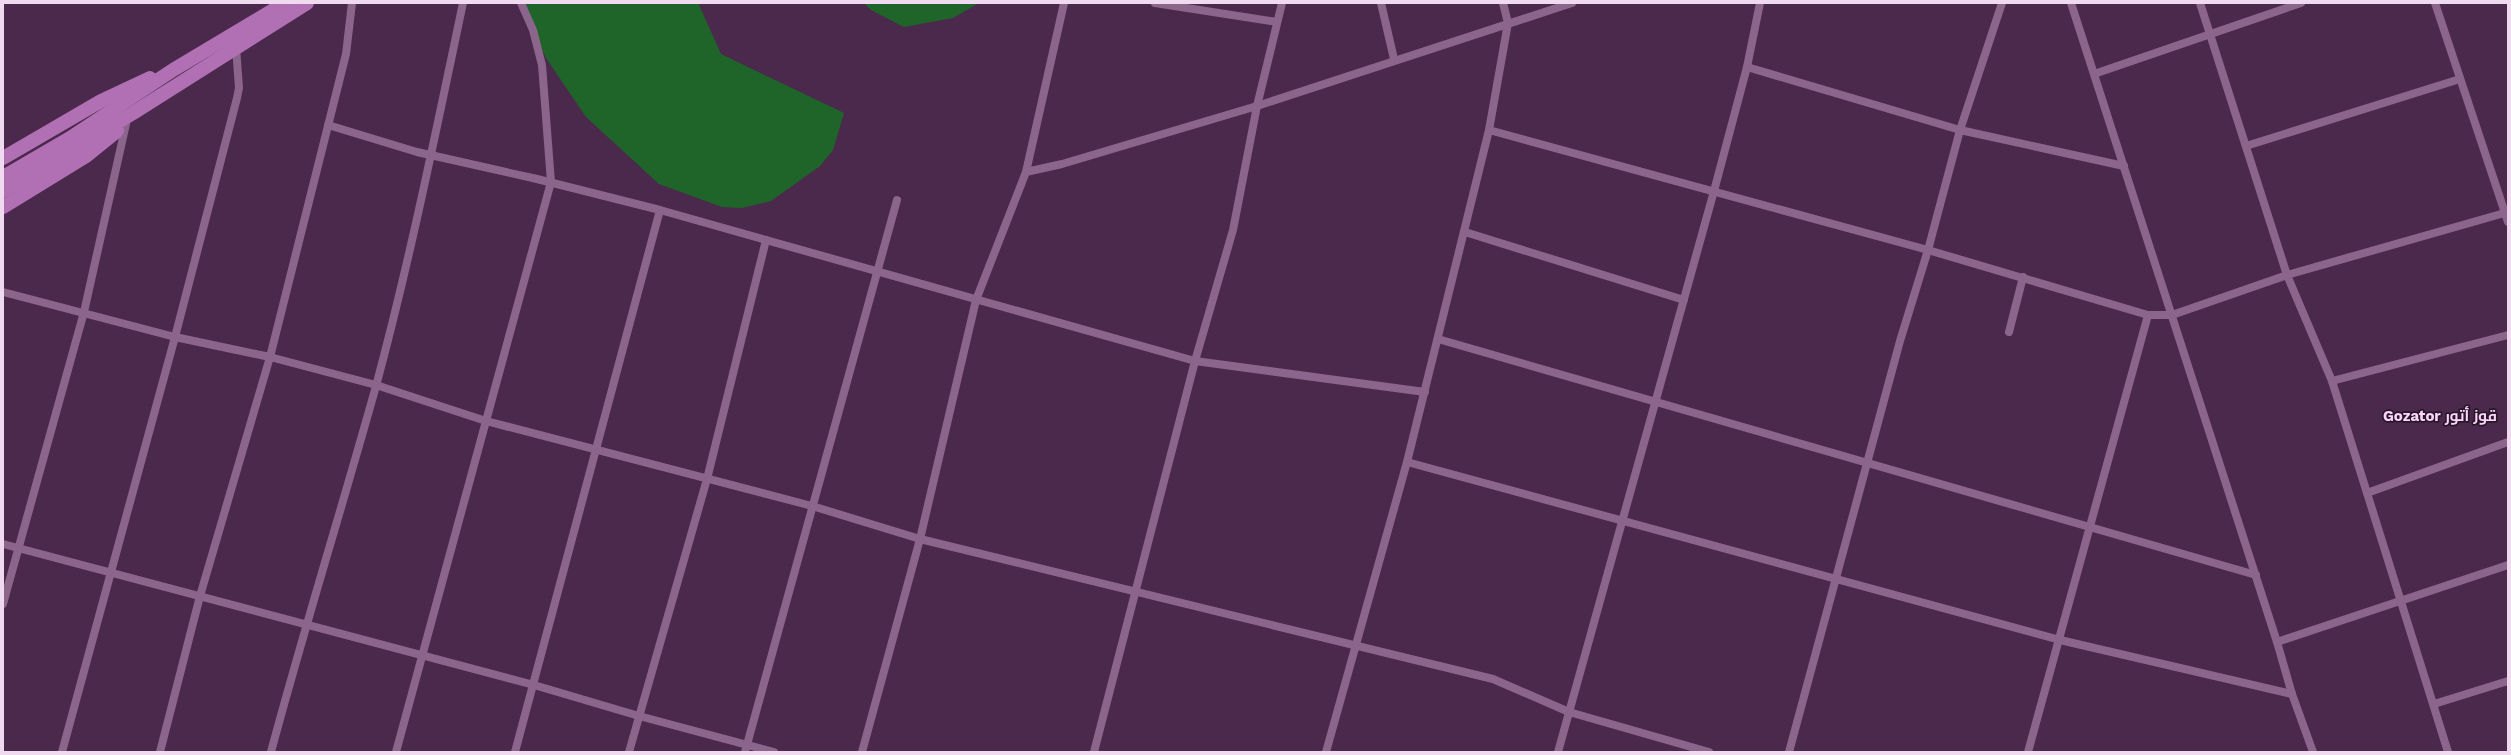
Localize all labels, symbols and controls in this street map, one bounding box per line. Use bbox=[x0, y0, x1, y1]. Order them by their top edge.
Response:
district label: Gozator قوز أتور bbox=[2383, 406, 2497, 425]

